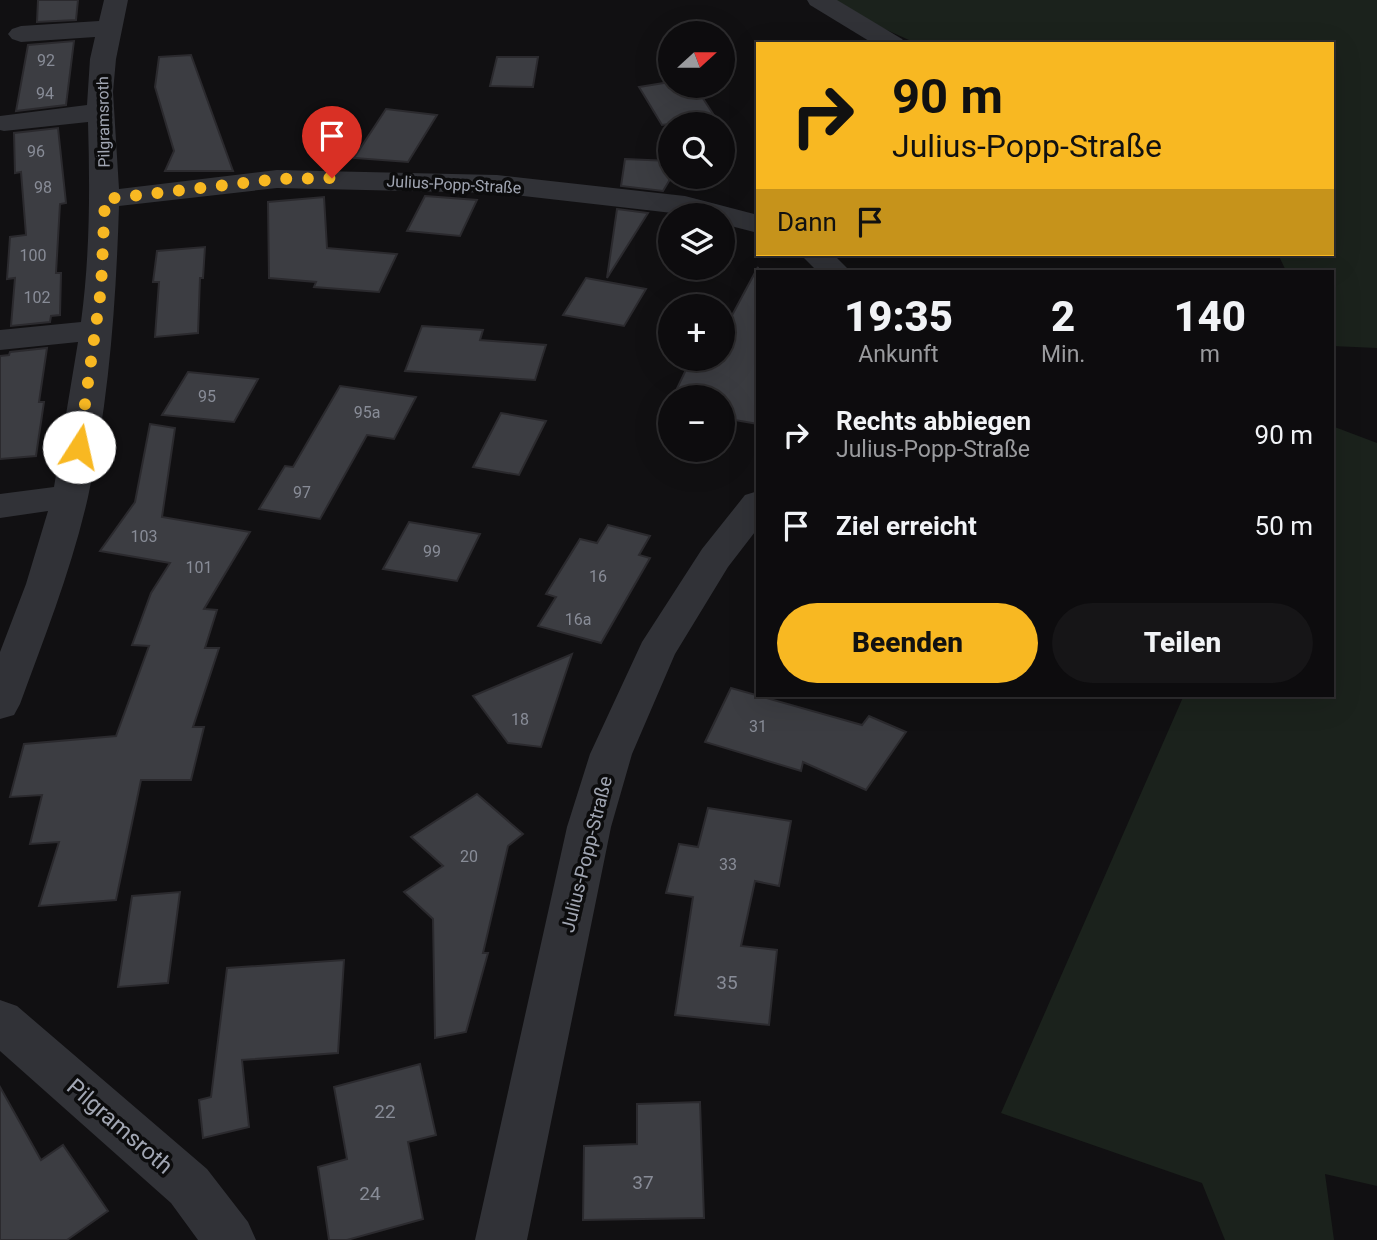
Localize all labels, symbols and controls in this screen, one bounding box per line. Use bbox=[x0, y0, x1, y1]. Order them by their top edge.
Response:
north arrow bbox=[658, 21, 735, 98]
map controls bbox=[658, 21, 735, 462]
house number: 92 bbox=[37, 51, 55, 70]
text: 90 m bbox=[892, 68, 1003, 125]
icon: right bbox=[777, 70, 868, 161]
street label: Pilgramsroth bbox=[93, 76, 114, 168]
house number: 94 bbox=[36, 84, 54, 103]
pin bbox=[302, 106, 362, 178]
button: search bbox=[658, 112, 735, 189]
icon: arrive bbox=[313, 117, 351, 155]
text: Julius-Popp-Straße bbox=[892, 127, 1162, 165]
house number: 96 bbox=[27, 142, 45, 161]
street label: Julius-Popp-Straße bbox=[386, 171, 522, 198]
house number: 98 bbox=[34, 178, 52, 197]
button: layers bbox=[658, 203, 735, 280]
icon: arrive bbox=[851, 203, 889, 241]
text: Dann bbox=[777, 207, 837, 237]
house number: 100 bbox=[20, 246, 46, 265]
house number: 102 bbox=[24, 288, 50, 307]
text: 19:35 bbox=[844, 292, 953, 341]
text: 2 bbox=[1051, 292, 1075, 341]
text: 140 bbox=[1173, 292, 1246, 341]
button: + bbox=[658, 294, 735, 371]
text: Ankunft bbox=[858, 341, 939, 368]
text: Min. bbox=[1041, 341, 1085, 368]
text: m bbox=[1200, 341, 1220, 368]
button: − bbox=[658, 385, 735, 462]
house number: 95 bbox=[198, 387, 216, 406]
house number: 95a bbox=[354, 403, 380, 422]
text: Rechts abbiegen bbox=[836, 406, 1031, 436]
position arrow bbox=[42, 410, 116, 484]
icon: right bbox=[777, 416, 815, 454]
text: 90 m bbox=[1255, 420, 1313, 450]
text: Julius-Popp-Straße bbox=[836, 436, 1030, 463]
house number: 97 bbox=[293, 483, 311, 502]
icon: arrive bbox=[777, 507, 815, 545]
text: Ziel erreicht bbox=[836, 511, 977, 541]
text: 50 m bbox=[1255, 511, 1313, 541]
house number: 103 bbox=[131, 527, 157, 546]
house number: 99 bbox=[423, 542, 441, 561]
house number: 101 bbox=[186, 558, 212, 577]
house number: 16 bbox=[589, 567, 607, 586]
button: Beenden bbox=[777, 603, 1038, 683]
button: Teilen bbox=[1052, 603, 1313, 683]
house number: 16a bbox=[565, 610, 591, 629]
house number: 18 bbox=[511, 710, 529, 729]
house number: 31 bbox=[749, 717, 767, 736]
street label: Julius-Popp-Straße bbox=[556, 774, 617, 935]
house number: 20 bbox=[460, 847, 478, 866]
house number: 33 bbox=[719, 855, 737, 874]
house number: 35 bbox=[716, 971, 738, 994]
street label: Pilgramsroth bbox=[61, 1073, 178, 1180]
house number: 22 bbox=[374, 1100, 396, 1123]
house number: 37 bbox=[632, 1171, 654, 1194]
house number: 24 bbox=[359, 1182, 381, 1205]

